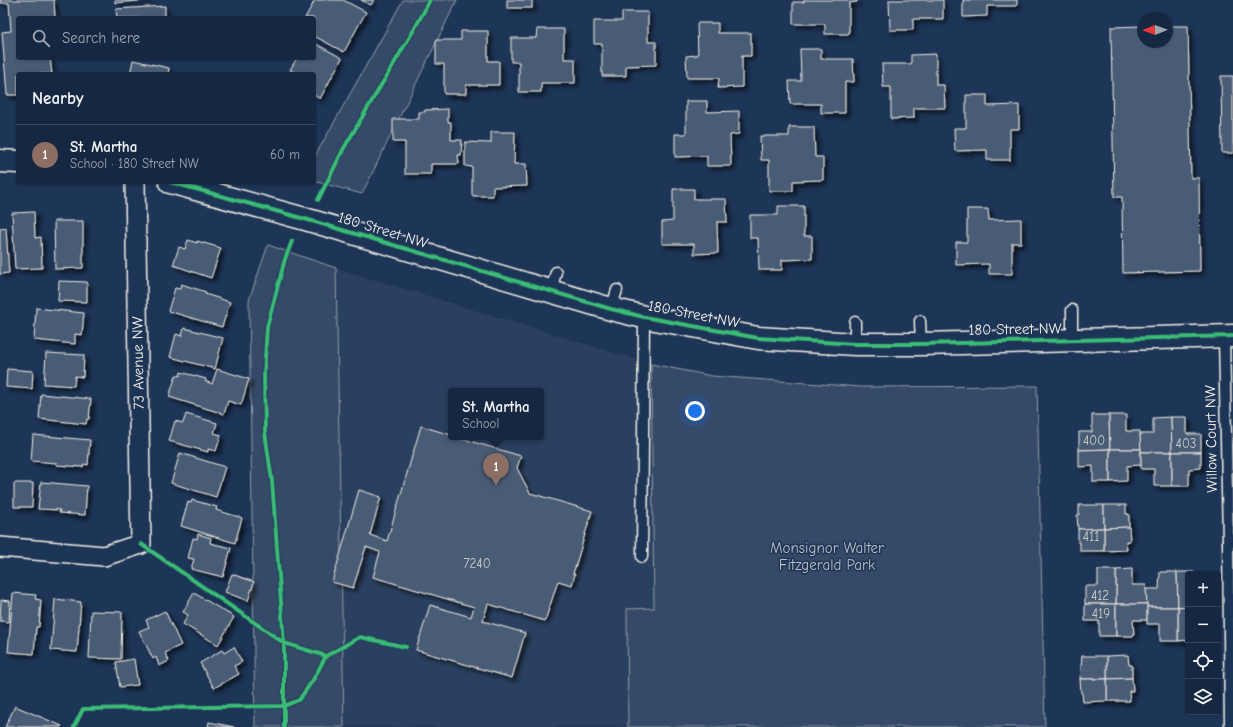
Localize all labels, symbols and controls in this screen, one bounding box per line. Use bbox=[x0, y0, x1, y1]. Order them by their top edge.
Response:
north arrow bbox=[1137, 12, 1173, 48]
search box bbox=[16, 16, 316, 60]
icon: search bbox=[30, 27, 52, 49]
text: Search here bbox=[62, 29, 140, 47]
text: Nearby bbox=[32, 89, 83, 108]
text: St. Martha bbox=[70, 138, 137, 156]
text: 1 bbox=[42, 147, 48, 162]
text: 60 m bbox=[270, 147, 300, 162]
text: School · 180 Street NW bbox=[70, 156, 199, 171]
street label: 180 Street NW bbox=[336, 208, 430, 252]
street label: 180 Street NW bbox=[647, 296, 741, 332]
street label: 73 Avenue NW bbox=[128, 316, 148, 410]
street label: 180 Street NW bbox=[968, 319, 1062, 339]
street label: Willow Court NW bbox=[1201, 385, 1221, 493]
popup bbox=[448, 388, 544, 440]
text: St. Martha bbox=[462, 398, 530, 416]
your location bbox=[685, 401, 705, 421]
text: School bbox=[462, 416, 499, 431]
house number: 400 bbox=[1083, 433, 1105, 448]
house number: 403 bbox=[1176, 436, 1196, 451]
pin: 1 bbox=[483, 453, 509, 486]
house number: 411 bbox=[1083, 529, 1099, 544]
park label: Monsignor Walter Fitzgerald Park bbox=[770, 539, 884, 574]
house number: 7240 bbox=[463, 556, 491, 571]
map controls bbox=[1185, 571, 1221, 715]
button: + bbox=[1185, 571, 1221, 607]
house number: 412 bbox=[1091, 588, 1109, 603]
house number: 419 bbox=[1092, 606, 1110, 621]
button: − bbox=[1185, 607, 1221, 643]
button: locate bbox=[1185, 643, 1221, 679]
button: layers bbox=[1185, 679, 1221, 715]

